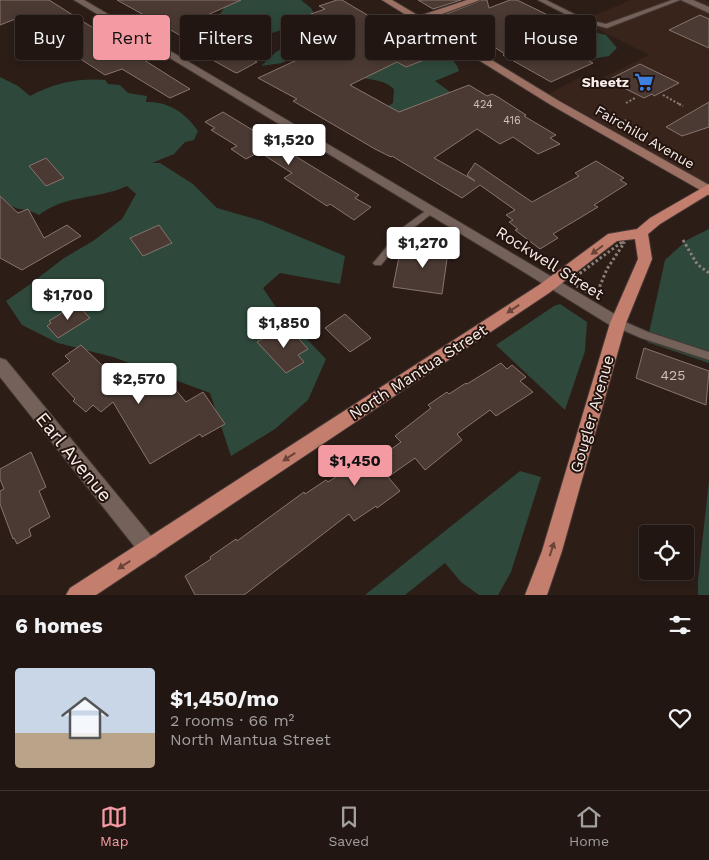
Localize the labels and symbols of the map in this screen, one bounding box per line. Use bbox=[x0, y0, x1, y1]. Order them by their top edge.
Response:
supermarket icon: Sheetz bbox=[633, 71, 655, 93]
place label: Sheetz bbox=[582, 74, 629, 90]
house number: 424 bbox=[473, 98, 493, 111]
street label: Fairchild Avenue bbox=[593, 102, 697, 172]
house number: 416 bbox=[503, 114, 521, 127]
pin: $1,520 bbox=[248, 124, 330, 166]
street label: Rockwell Street bbox=[493, 222, 608, 304]
pin: $1,270 bbox=[382, 226, 464, 269]
one-way arrow bbox=[591, 244, 604, 255]
pin: $1,700 bbox=[27, 278, 109, 321]
one-way arrow bbox=[506, 305, 519, 314]
pin: $1,850 bbox=[243, 306, 325, 349]
street label: North Mantua Street bbox=[345, 320, 491, 424]
street label: Gougler Avenue bbox=[566, 353, 618, 475]
pin: $2,570 bbox=[98, 362, 180, 405]
house number: 425 bbox=[661, 367, 685, 383]
street label: Earl Avenue bbox=[31, 408, 117, 506]
pin: $1,450 bbox=[314, 444, 396, 487]
one-way arrow bbox=[283, 452, 296, 461]
one-way arrow bbox=[548, 541, 556, 556]
one-way arrow bbox=[117, 560, 131, 570]

